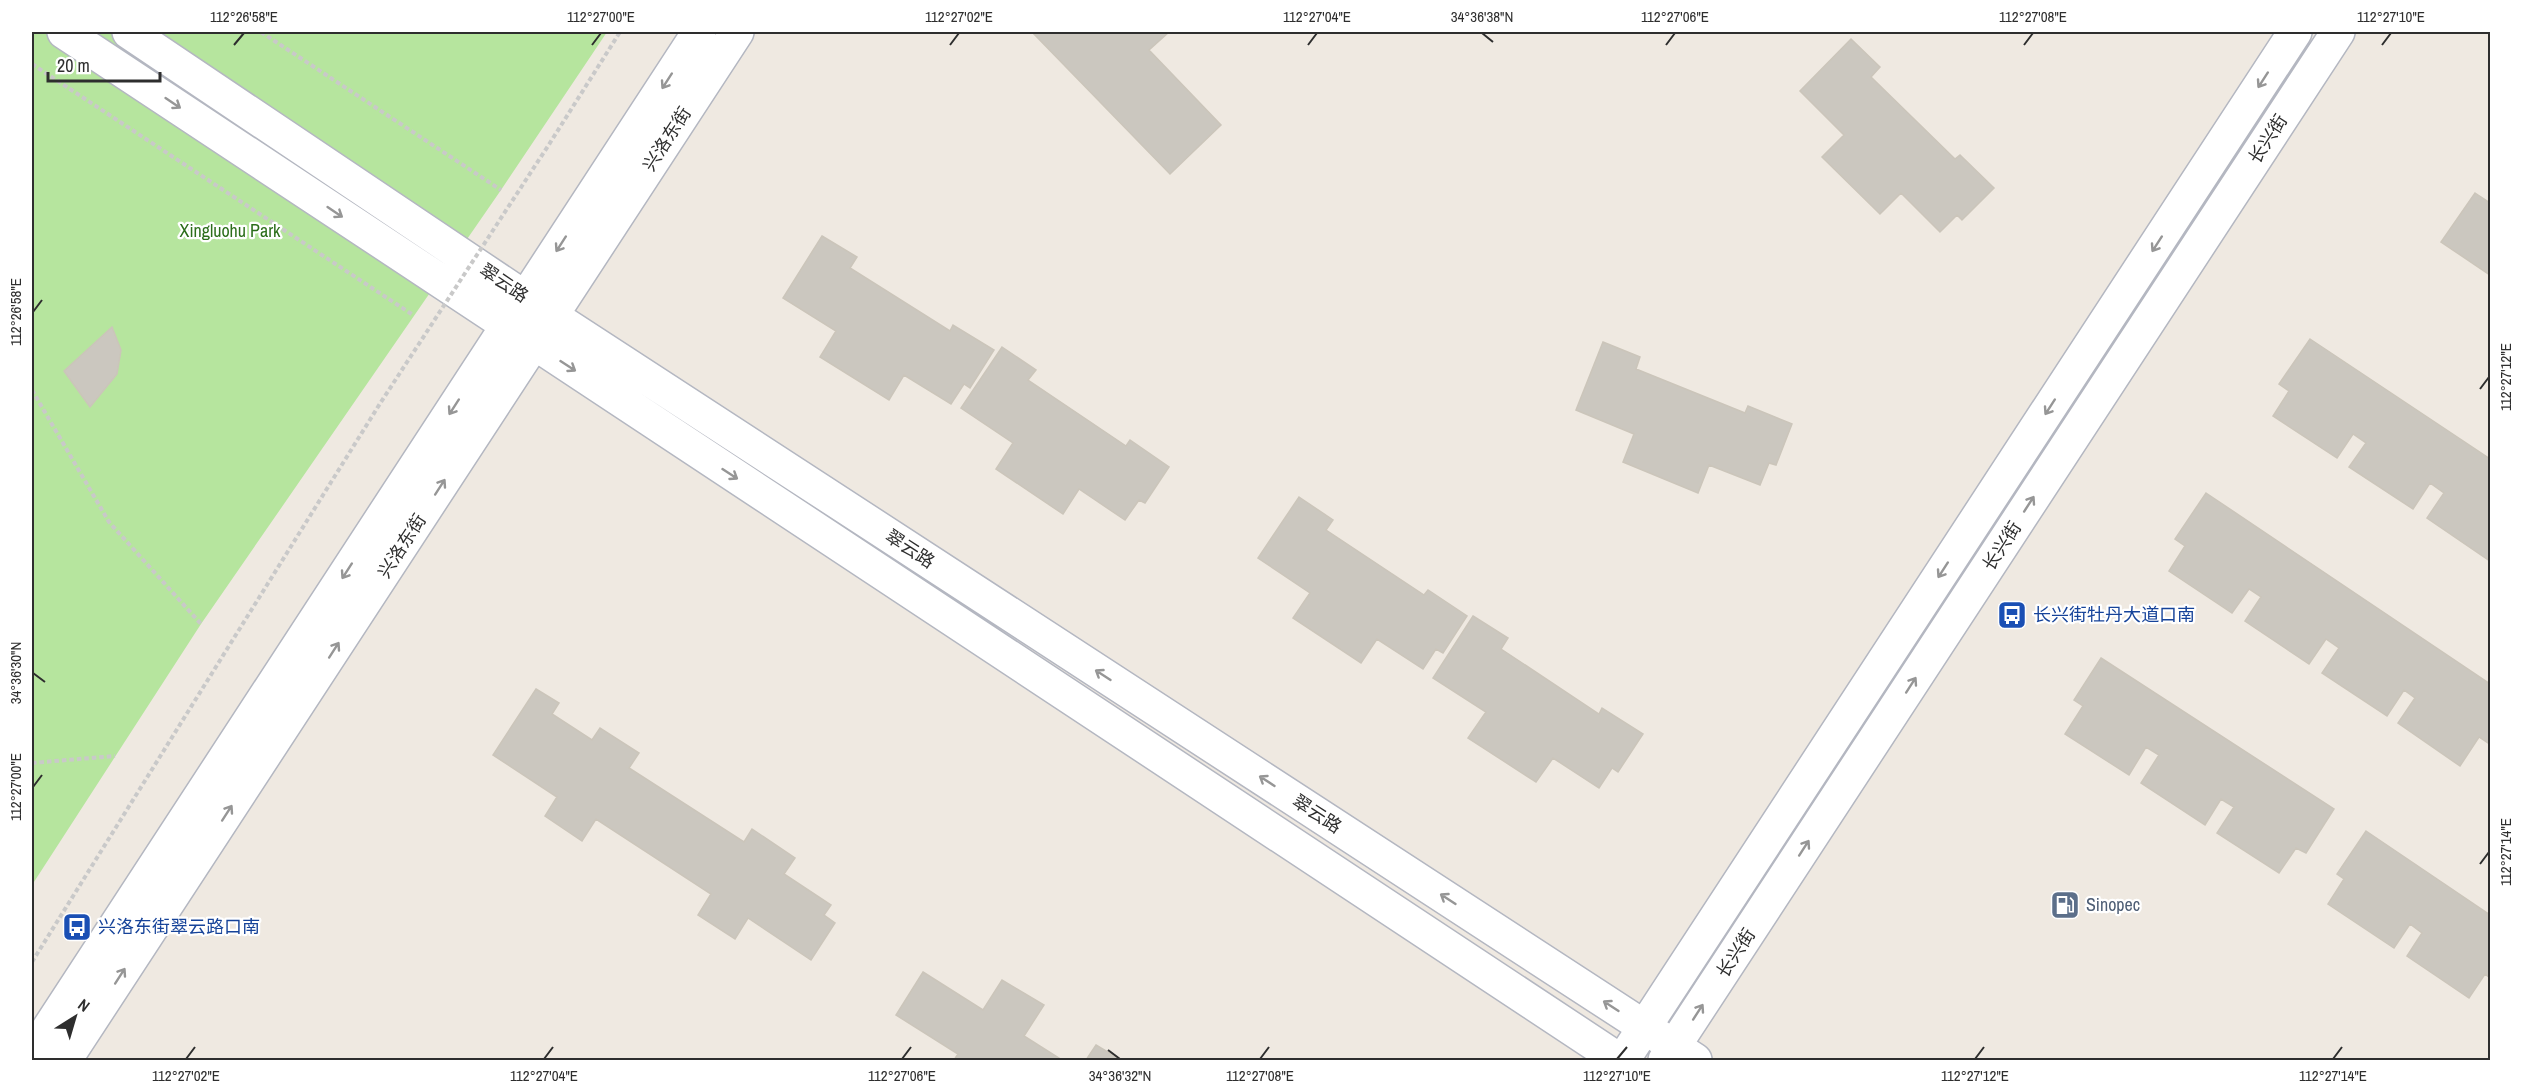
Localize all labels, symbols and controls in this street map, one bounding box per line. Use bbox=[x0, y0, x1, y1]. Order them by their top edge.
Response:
text: 112°26'58"E bbox=[210, 6, 278, 27]
text: 112°27'00"E bbox=[567, 6, 635, 27]
text: 112°27'02"E bbox=[925, 6, 993, 27]
text: 112°27'04"E bbox=[1283, 6, 1351, 27]
text: 34°36'38"N bbox=[1451, 6, 1513, 27]
text: 112°27'06"E bbox=[1641, 6, 1709, 27]
text: 112°27'08"E bbox=[1999, 6, 2067, 27]
text: 112°27'10"E bbox=[2357, 6, 2425, 27]
scale bar bbox=[48, 45, 160, 83]
text: 20 m bbox=[57, 53, 90, 78]
one-way arrow bbox=[661, 72, 673, 88]
one-way arrow bbox=[2257, 72, 2270, 89]
one-way arrow bbox=[165, 97, 181, 109]
street label: 兴洛东街 bbox=[636, 102, 697, 176]
street label: 长兴街 bbox=[2242, 109, 2293, 168]
one-way arrow bbox=[327, 206, 343, 218]
park label: Xingluohu Park bbox=[180, 218, 281, 243]
one-way arrow bbox=[554, 235, 566, 252]
one-way arrow bbox=[2150, 235, 2163, 252]
street label: 翠云路 bbox=[475, 257, 534, 308]
text: 112°26'58"E bbox=[5, 278, 26, 346]
text: 112°27'12"E bbox=[2495, 343, 2516, 411]
one-way arrow bbox=[559, 360, 575, 372]
one-way arrow bbox=[448, 398, 460, 415]
one-way arrow bbox=[2044, 398, 2056, 415]
one-way arrow bbox=[722, 467, 739, 480]
one-way arrow bbox=[435, 479, 447, 496]
one-way arrow bbox=[2023, 497, 2035, 513]
street label: 兴洛东街 bbox=[371, 509, 432, 583]
street label: 长兴街 bbox=[1976, 516, 2027, 575]
street label: 翠云路 bbox=[881, 523, 940, 574]
one-way arrow bbox=[1937, 561, 1949, 578]
one-way arrow bbox=[341, 562, 353, 578]
bus stop icon: 长兴街牡丹大道口南 bbox=[1996, 599, 2028, 631]
place label: 长兴街牡丹大道口南 bbox=[2033, 602, 2195, 627]
text: 34°36'30"N bbox=[5, 642, 26, 704]
one-way arrow bbox=[328, 642, 340, 659]
one-way arrow bbox=[1096, 669, 1112, 681]
one-way arrow bbox=[1905, 677, 1917, 694]
text: 112°27'00"E bbox=[5, 753, 26, 821]
one-way arrow bbox=[1259, 775, 1276, 787]
street label: 翠云路 bbox=[1288, 788, 1347, 839]
one-way arrow bbox=[221, 805, 233, 822]
text: 112°27'14"E bbox=[2495, 818, 2516, 886]
one-way arrow bbox=[1798, 841, 1810, 857]
fuel station icon: Sinopec bbox=[2049, 889, 2081, 921]
place label: Sinopec bbox=[2086, 892, 2140, 917]
one-way arrow bbox=[1440, 893, 1457, 905]
bus stop icon: 兴洛东街翠云路口南 bbox=[61, 911, 93, 943]
place label: 兴洛东街翠云路口南 bbox=[98, 914, 260, 939]
street label: 长兴街 bbox=[1710, 923, 1761, 982]
one-way arrow bbox=[114, 968, 127, 985]
north arrow bbox=[45, 987, 105, 1047]
text: N bbox=[74, 993, 94, 1017]
one-way arrow bbox=[1603, 999, 1620, 1011]
one-way arrow bbox=[1691, 1003, 1704, 1020]
text: 112°27'02"E bbox=[152, 1065, 220, 1086]
text: 112°27'04"E bbox=[510, 1065, 578, 1086]
text: 112°27'06"E bbox=[868, 1065, 936, 1086]
text: 34°36'32"N bbox=[1089, 1065, 1151, 1086]
text: 112°27'08"E bbox=[1226, 1065, 1294, 1086]
text: 112°27'10"E bbox=[1583, 1065, 1651, 1086]
text: 112°27'12"E bbox=[1941, 1065, 2009, 1086]
text: 112°27'14"E bbox=[2299, 1065, 2367, 1086]

